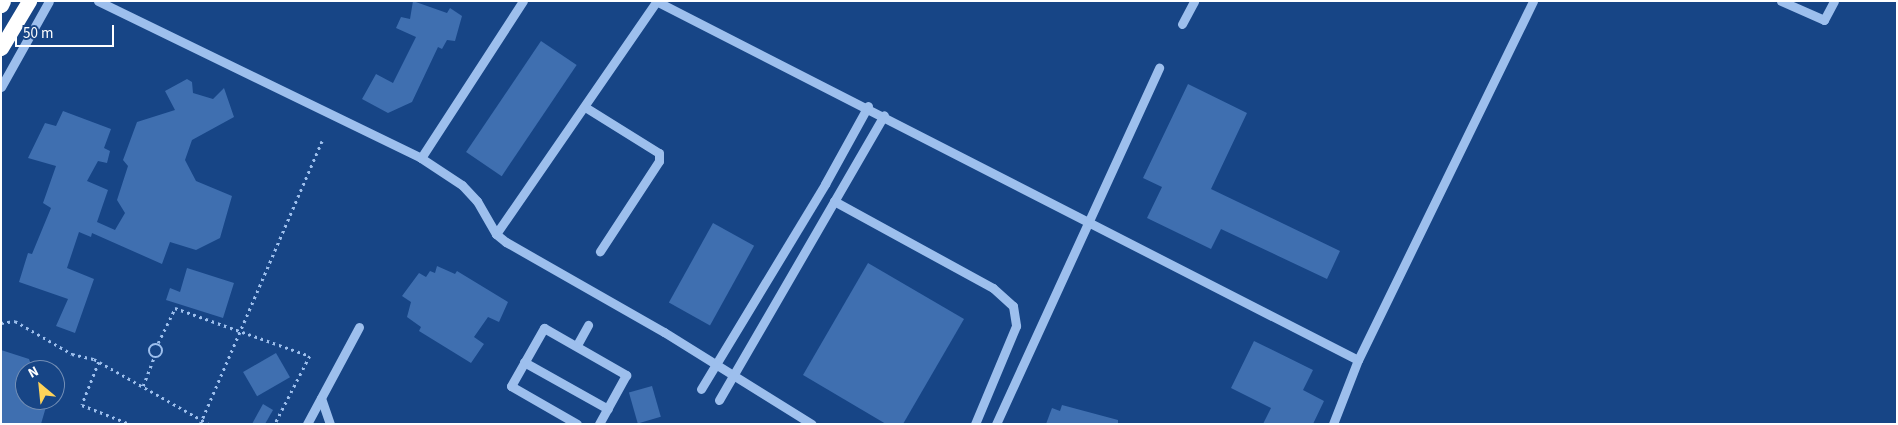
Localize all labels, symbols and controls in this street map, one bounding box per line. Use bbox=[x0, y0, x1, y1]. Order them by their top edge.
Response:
scale bar bbox=[18, 15, 116, 47]
text: 50 m bbox=[23, 23, 53, 44]
north arrow bbox=[15, 360, 65, 410]
text: N bbox=[25, 362, 42, 384]

